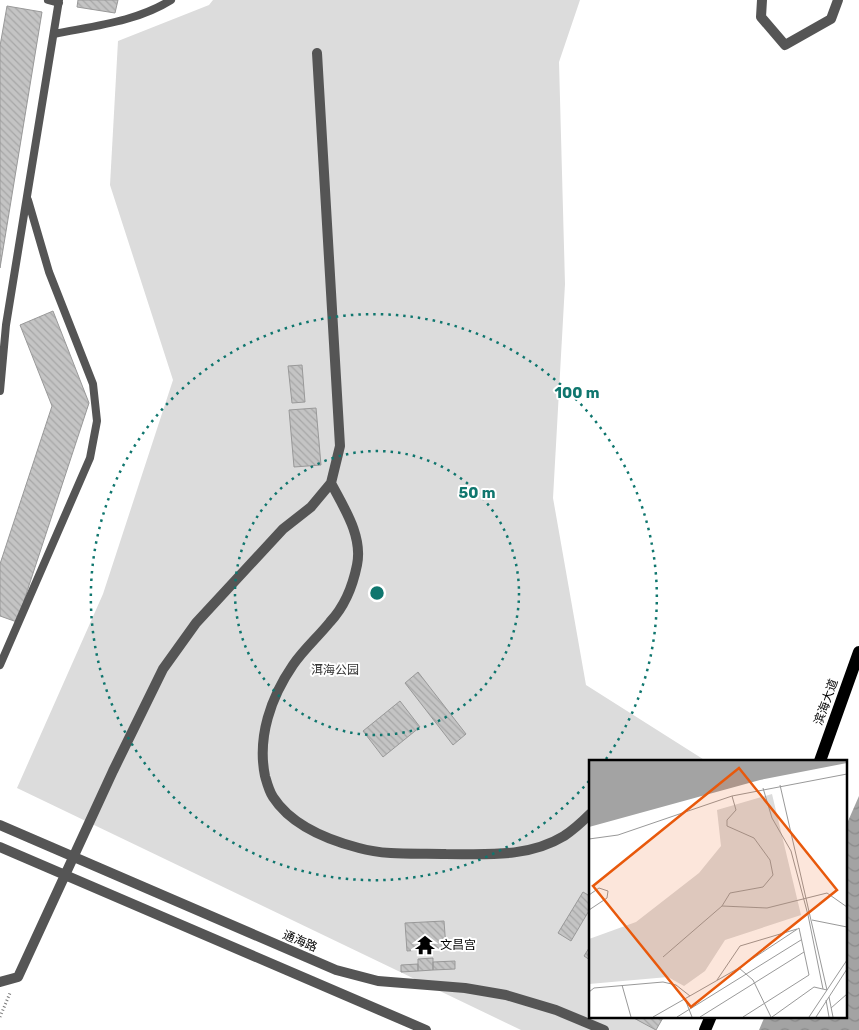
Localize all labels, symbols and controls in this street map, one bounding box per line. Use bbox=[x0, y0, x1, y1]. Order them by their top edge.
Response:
text: 100 m bbox=[555, 384, 599, 402]
text: 50 m bbox=[459, 484, 495, 502]
centre of rings bbox=[368, 584, 386, 602]
park label: 洱海公园 bbox=[311, 663, 359, 677]
street label: 滨海大道 bbox=[811, 677, 841, 727]
inset map bbox=[589, 760, 846, 1018]
street label: 通海路 bbox=[281, 928, 319, 954]
temple icon: 文昌宫 bbox=[414, 934, 436, 956]
place label: 文昌宫 bbox=[440, 938, 476, 952]

